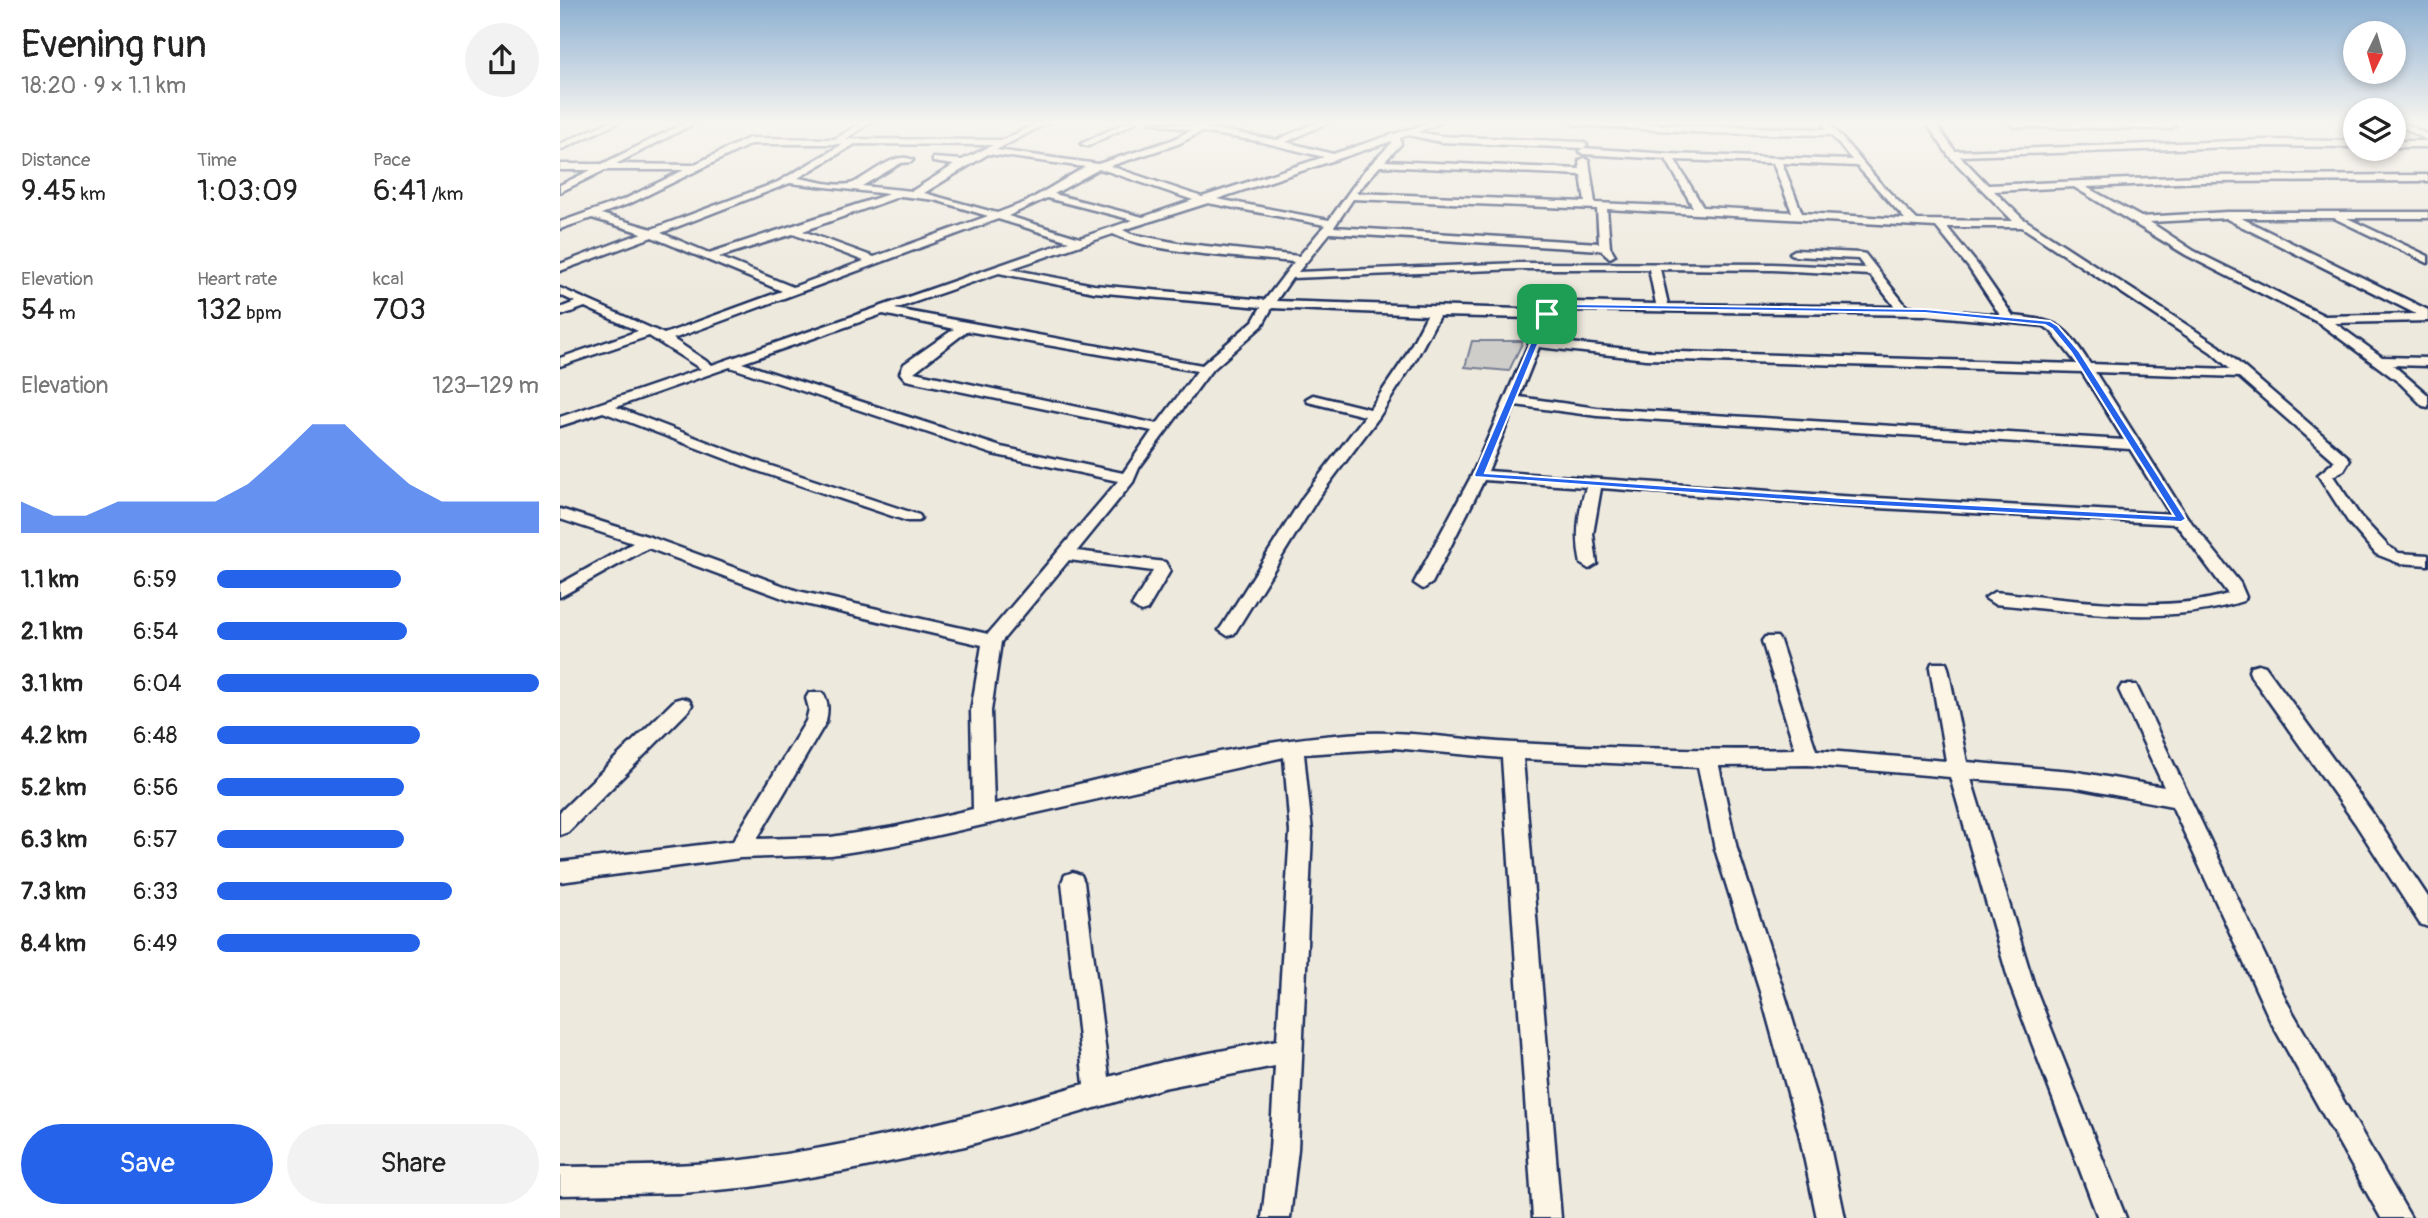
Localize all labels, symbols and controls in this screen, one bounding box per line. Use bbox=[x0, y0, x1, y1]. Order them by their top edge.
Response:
text: Evening run bbox=[21, 21, 207, 69]
north arrow bbox=[2343, 21, 2406, 84]
map controls bbox=[2343, 21, 2406, 161]
button: share bbox=[465, 23, 539, 97]
text: 18:20 · 9 × 1.1 km bbox=[21, 71, 186, 100]
button: layers bbox=[2343, 98, 2406, 161]
text: Distance bbox=[21, 148, 90, 172]
text: Time bbox=[197, 148, 237, 172]
text: Pace bbox=[373, 148, 411, 172]
text: 9.45 bbox=[21, 172, 77, 209]
text: 1:03:09 bbox=[197, 172, 298, 209]
text: 6:41 bbox=[373, 172, 428, 209]
text: km bbox=[77, 182, 106, 206]
text: /km bbox=[428, 182, 463, 206]
text: Elevation bbox=[21, 267, 93, 291]
text: Heart rate bbox=[197, 267, 277, 291]
text: kcal bbox=[373, 267, 404, 291]
pin bbox=[1517, 284, 1577, 344]
text: 54 bbox=[21, 291, 55, 328]
text: 132 bbox=[197, 291, 242, 328]
text: 703 bbox=[373, 291, 426, 328]
icon: arrive bbox=[1528, 295, 1566, 333]
text: m bbox=[55, 301, 76, 325]
text: bpm bbox=[242, 301, 282, 325]
text: Elevation bbox=[21, 371, 109, 400]
text: 123–129 m bbox=[432, 371, 539, 400]
text: 1.1 km bbox=[21, 565, 79, 594]
text: 6:59 bbox=[133, 565, 177, 594]
text: 2.1 km bbox=[21, 617, 83, 646]
text: 6:54 bbox=[133, 617, 178, 646]
text: 3.1 km bbox=[21, 669, 83, 698]
text: 6:04 bbox=[133, 669, 182, 698]
text: 4.2 km bbox=[21, 721, 87, 750]
text: 6:48 bbox=[133, 721, 177, 750]
text: 5.2 km bbox=[21, 773, 86, 802]
text: 6:56 bbox=[133, 773, 178, 802]
text: 6.3 km bbox=[21, 825, 87, 854]
text: 6:57 bbox=[133, 825, 177, 854]
text: 7.3 km bbox=[21, 877, 86, 906]
text: 6:33 bbox=[133, 877, 178, 906]
text: 8.4 km bbox=[21, 929, 86, 958]
text: 6:49 bbox=[133, 929, 178, 958]
button: Save bbox=[21, 1124, 273, 1204]
button: Share bbox=[287, 1124, 539, 1204]

